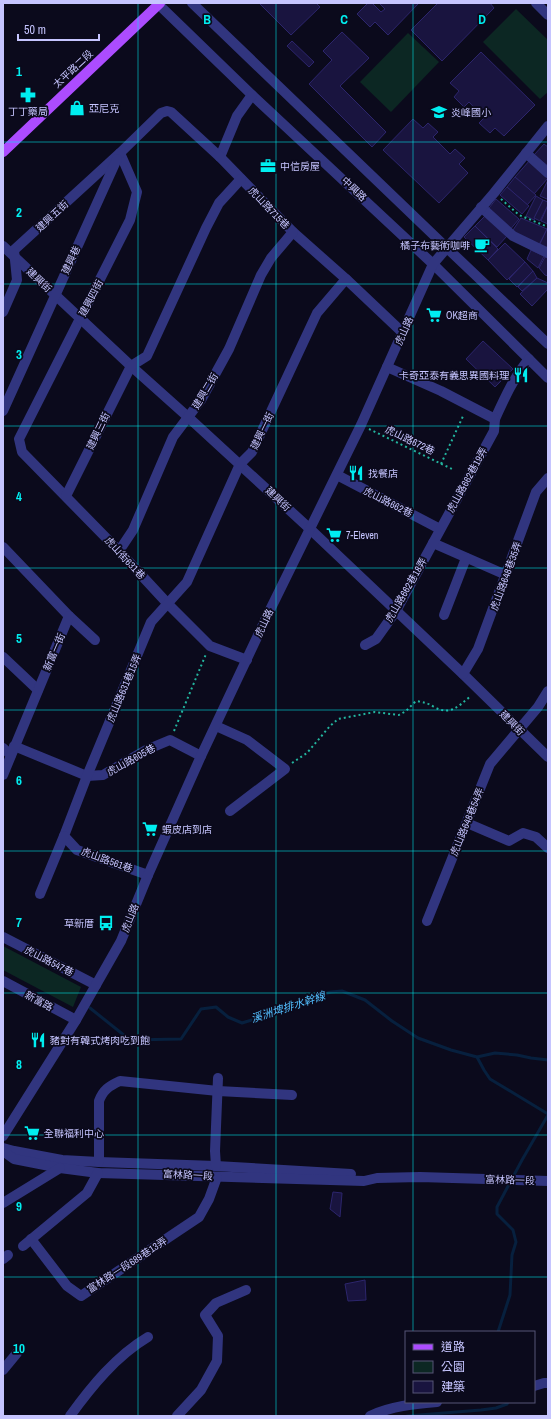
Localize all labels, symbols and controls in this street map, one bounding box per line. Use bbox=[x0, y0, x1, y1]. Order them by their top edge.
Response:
text: B bbox=[203, 11, 211, 28]
text: C bbox=[340, 11, 348, 28]
text: D bbox=[478, 11, 486, 28]
scale bar bbox=[18, 16, 99, 42]
text: 50 m bbox=[24, 22, 46, 38]
street label: 太平路二段 bbox=[50, 47, 96, 91]
text: 1 bbox=[16, 63, 22, 80]
pharmacy icon: 丁丁藥局 bbox=[19, 86, 37, 104]
shop icon: 亞尼克 bbox=[68, 99, 86, 117]
place label: 亞尼克 bbox=[89, 102, 119, 115]
school or university icon: 炎峰國小 bbox=[430, 103, 448, 121]
place label: 丁丁藥局 bbox=[8, 105, 48, 118]
place label: 炎峰國小 bbox=[451, 106, 491, 119]
office icon: 中信房屋 bbox=[259, 157, 277, 175]
place label: 中信房屋 bbox=[280, 160, 320, 173]
street label: 中興路 bbox=[339, 174, 369, 204]
street label: 虎山路715巷 bbox=[246, 184, 292, 232]
street label: 建興五街 bbox=[33, 198, 71, 234]
text: 2 bbox=[16, 204, 22, 221]
cafe icon: 橘子布藝術咖啡 bbox=[473, 236, 491, 254]
place label: 橘子布藝術咖啡 bbox=[400, 239, 470, 252]
street label: 建興巷 bbox=[59, 244, 83, 276]
street label: 建興街 bbox=[24, 265, 54, 295]
street label: 建興四街 bbox=[76, 277, 106, 319]
supermarket icon: OK超商 bbox=[425, 306, 443, 324]
place label: OK超商 bbox=[446, 309, 478, 322]
street label: 虎山路 bbox=[392, 315, 416, 347]
text: 3 bbox=[16, 346, 22, 363]
restaurant icon: 卡奇亞泰有義思異國料理 bbox=[512, 366, 530, 384]
place label: 卡奇亞泰有義思異國料理 bbox=[399, 369, 509, 382]
street label: 建興二街 bbox=[189, 371, 221, 411]
street label: 建興三街 bbox=[83, 410, 113, 452]
street label: 建興一街 bbox=[247, 410, 277, 452]
street label: 虎山路672巷 bbox=[383, 422, 437, 458]
street label: 虎山路662巷19弄 bbox=[444, 445, 490, 515]
restaurant icon: 找餐店 bbox=[347, 464, 365, 482]
place label: 找餐店 bbox=[368, 467, 398, 480]
street label: 建興街 bbox=[263, 484, 293, 514]
street label: 虎山路662巷 bbox=[361, 484, 415, 520]
text: 4 bbox=[16, 488, 22, 505]
supermarket icon: 7-Eleven bbox=[325, 526, 343, 544]
place label: 7-Eleven bbox=[346, 529, 378, 542]
street label: 虎山街631巷 bbox=[102, 534, 148, 582]
street label: 虎山路648巷35弄 bbox=[487, 540, 525, 612]
street label: 虎山路662巷18弄 bbox=[382, 555, 430, 625]
street label: 虎山路 bbox=[252, 607, 276, 639]
text: 5 bbox=[16, 630, 22, 647]
street label: 新富一街 bbox=[40, 631, 68, 673]
street label: 虎山路631巷15弄 bbox=[104, 652, 144, 724]
street label: 建興街 bbox=[497, 708, 527, 738]
street label: 虎山路605巷 bbox=[104, 741, 158, 779]
text: 6 bbox=[16, 772, 22, 789]
street label: 虎山路648巷54弄 bbox=[447, 786, 487, 858]
supermarket icon: 蝦皮店到店 bbox=[141, 820, 159, 838]
place label: 蝦皮店到店 bbox=[162, 823, 212, 836]
street label: 虎山路561巷 bbox=[80, 845, 134, 875]
street label: 虎山路 bbox=[118, 902, 142, 934]
text: 7 bbox=[16, 914, 22, 931]
bus stop icon: 草新厝 bbox=[97, 914, 115, 932]
place label: 草新厝 bbox=[64, 917, 94, 930]
street label: 虎山路547巷 bbox=[22, 943, 76, 979]
street label: 新富路 bbox=[23, 988, 55, 1014]
water label: 溪洲埤排水幹線 bbox=[249, 988, 329, 1026]
restaurant icon: 豬對有韓式烤肉吃到飽 bbox=[29, 1031, 47, 1049]
place label: 豬對有韓式烤肉吃到飽 bbox=[50, 1034, 150, 1047]
text: 8 bbox=[16, 1056, 22, 1073]
supermarket icon: 全聯福利中心 bbox=[23, 1124, 41, 1142]
place label: 全聯福利中心 bbox=[44, 1127, 104, 1140]
street label: 富林路一段 bbox=[163, 1167, 213, 1183]
street label: 富林路一段 bbox=[485, 1173, 535, 1187]
text: 9 bbox=[16, 1198, 22, 1215]
street label: 富林路一段689巷13弄 bbox=[85, 1234, 169, 1296]
legend bbox=[405, 1331, 535, 1403]
text: 道路 bbox=[441, 1339, 465, 1355]
text: 10 bbox=[13, 1340, 25, 1357]
text: 公園 bbox=[441, 1359, 465, 1375]
text: 建築 bbox=[441, 1379, 465, 1395]

